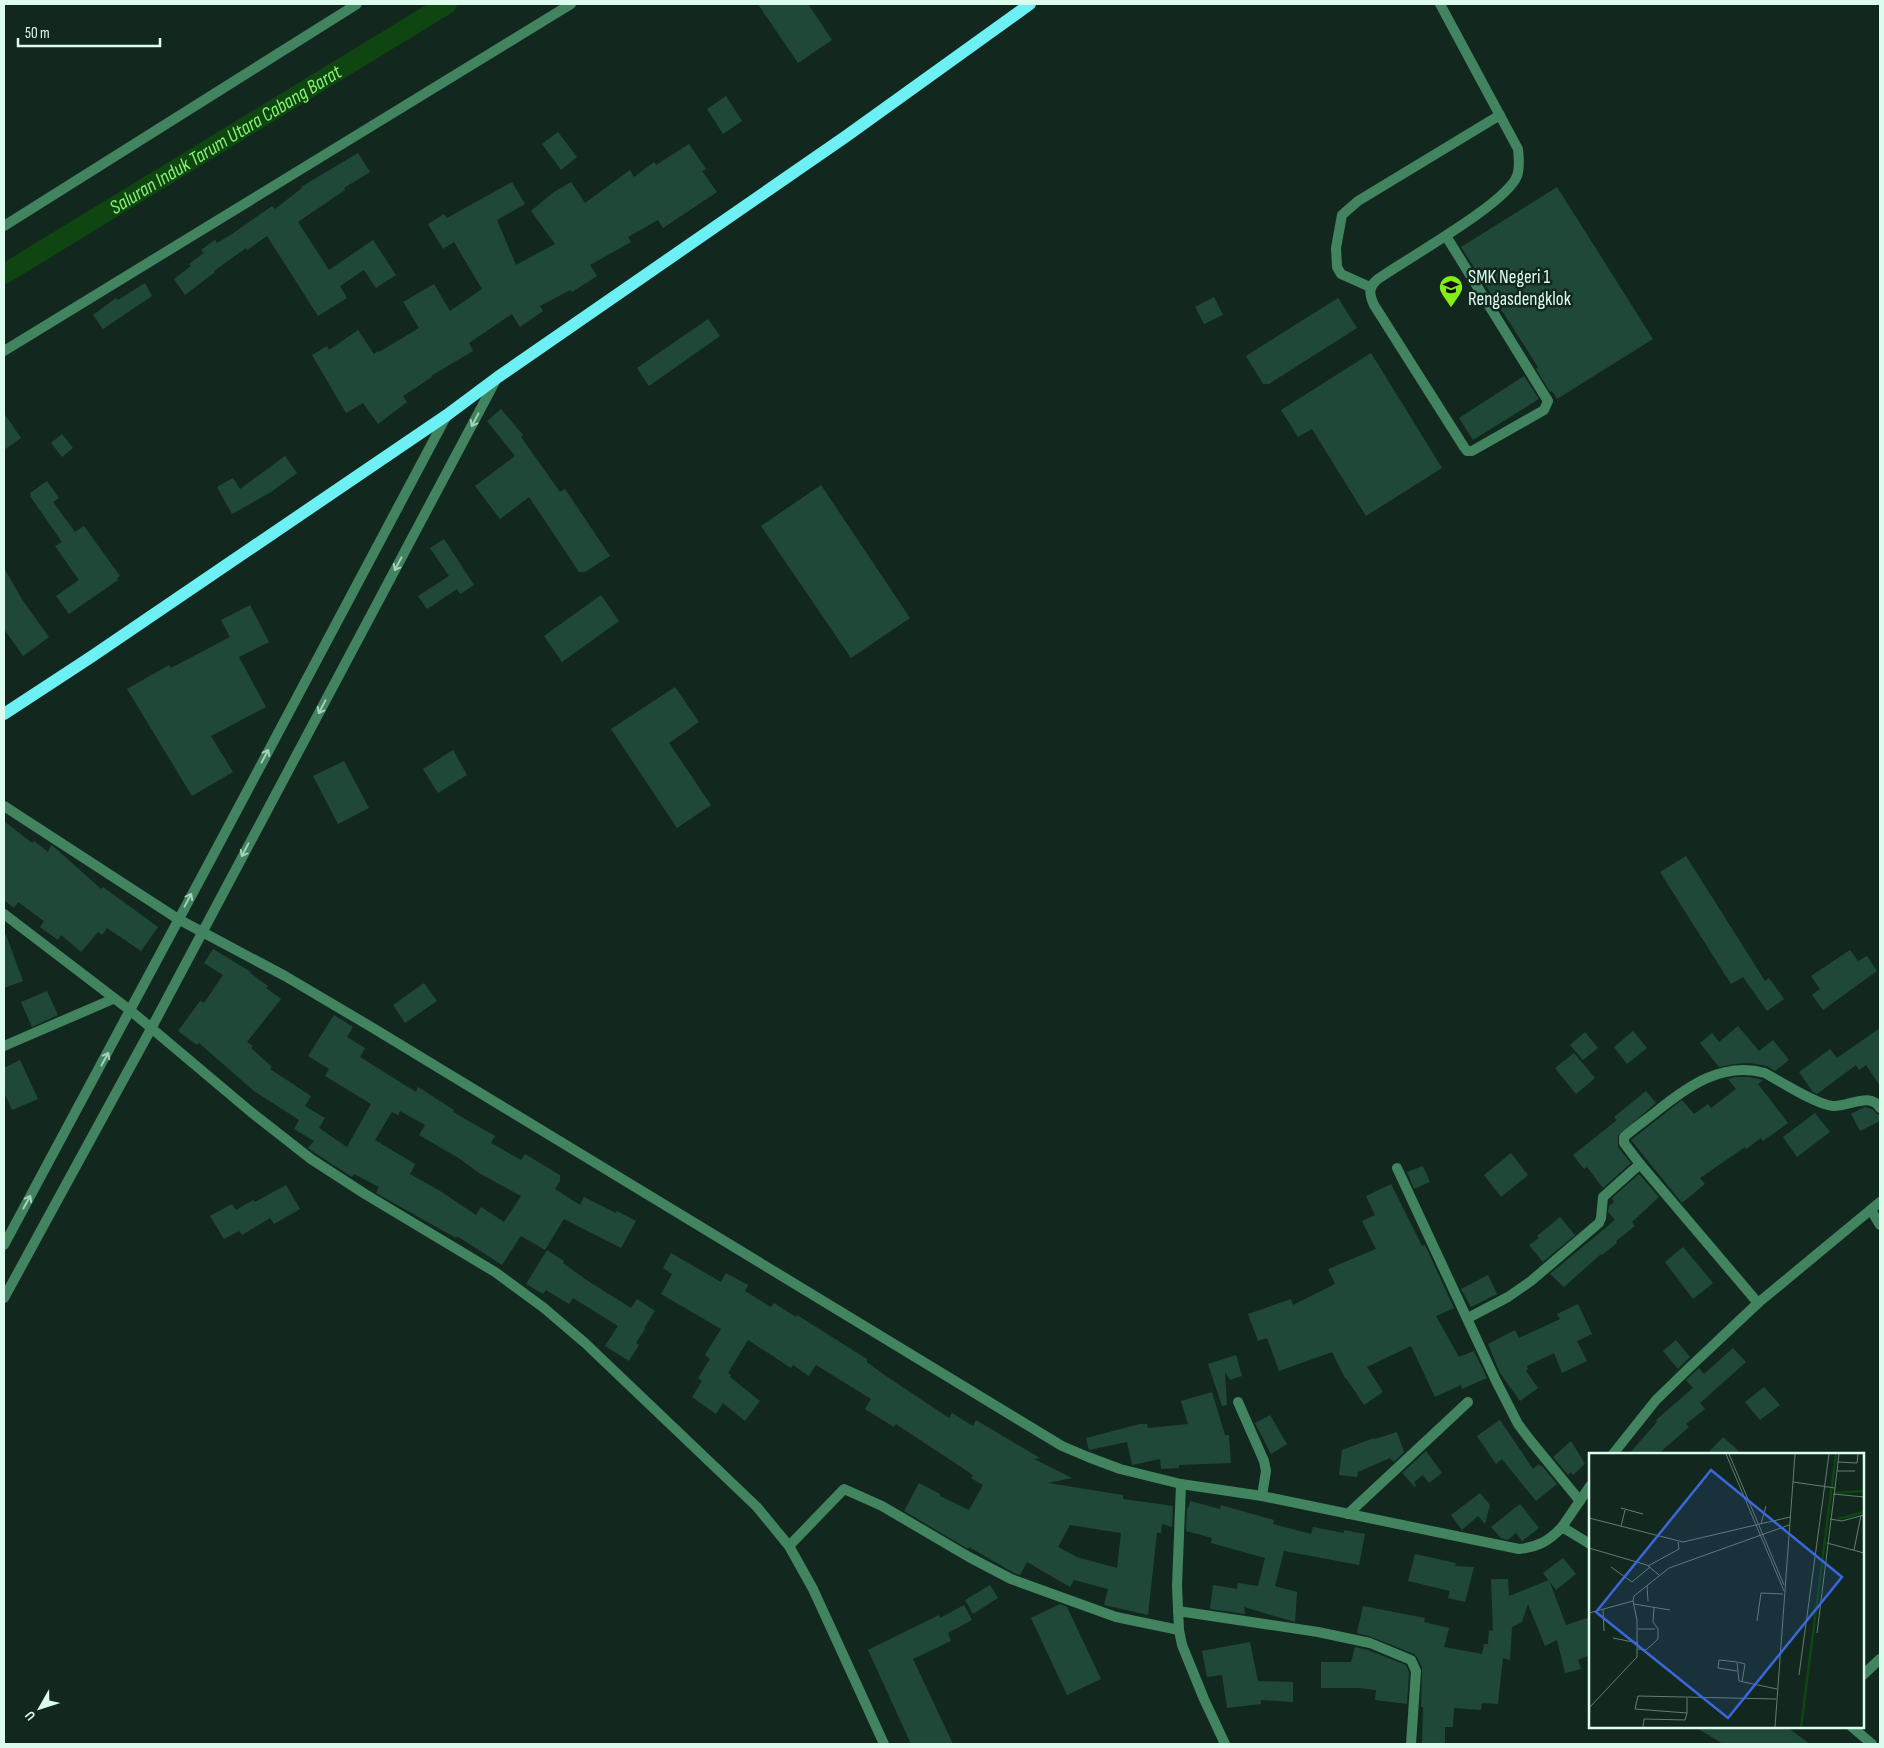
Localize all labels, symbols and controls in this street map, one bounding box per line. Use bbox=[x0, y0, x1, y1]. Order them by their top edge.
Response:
scale bar bbox=[18, 15, 160, 47]
text: 50 m bbox=[25, 24, 50, 43]
water label: Saluran Induk Tarum Utara Cabang Barat bbox=[105, 60, 347, 220]
place label: SMK Negeri 1 Rengasdengklok bbox=[1468, 266, 1572, 311]
school or university icon: SMK Negeri 1 Rengasdengklok bbox=[1438, 274, 1464, 308]
one-way arrow bbox=[470, 413, 480, 428]
one-way arrow bbox=[393, 556, 403, 571]
one-way arrow bbox=[317, 699, 326, 714]
one-way arrow bbox=[260, 749, 270, 764]
one-way arrow bbox=[240, 843, 250, 858]
one-way arrow bbox=[184, 893, 193, 908]
one-way arrow bbox=[100, 1053, 110, 1067]
one-way arrow bbox=[23, 1195, 32, 1210]
inset map bbox=[1589, 1453, 1864, 1728]
north arrow bbox=[15, 1683, 65, 1733]
text: U bbox=[21, 1708, 39, 1724]

